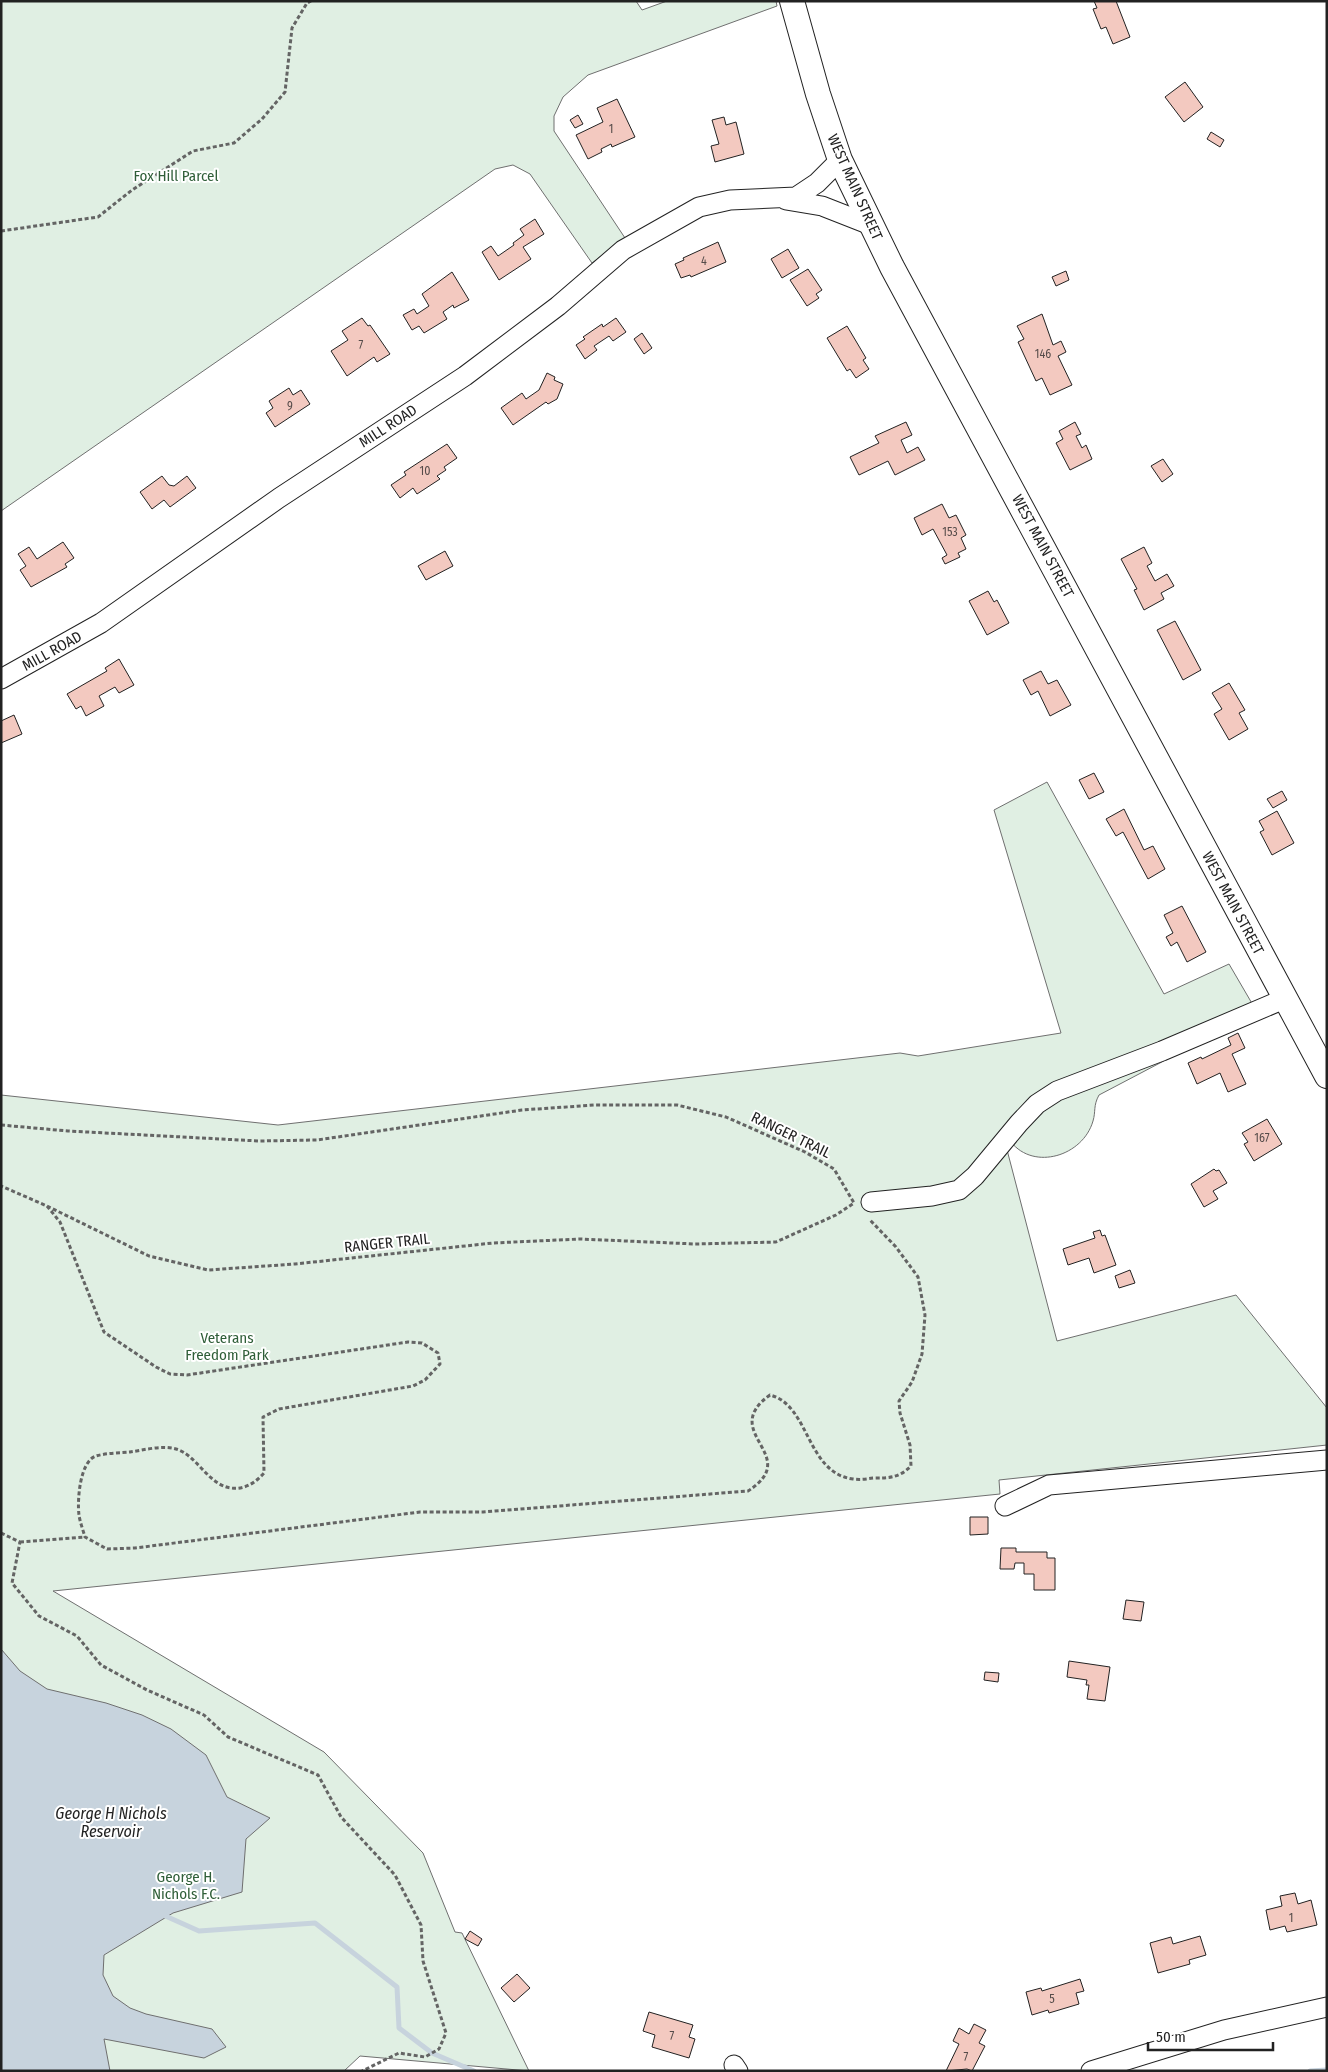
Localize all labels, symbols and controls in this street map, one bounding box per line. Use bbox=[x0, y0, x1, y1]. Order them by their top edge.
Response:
house number: 1 bbox=[609, 122, 613, 136]
street label: WEST MAIN STREET bbox=[824, 131, 886, 243]
park label: Fox Hill Parcel bbox=[134, 167, 219, 185]
house number: 4 bbox=[701, 254, 707, 268]
house number: 7 bbox=[359, 338, 364, 352]
house number: 146 bbox=[1035, 347, 1051, 361]
house number: 9 bbox=[287, 399, 293, 413]
street label: MILL ROAD bbox=[356, 401, 420, 451]
house number: 10 bbox=[420, 464, 430, 478]
street label: WEST MAIN STREET bbox=[1008, 491, 1078, 601]
house number: 153 bbox=[942, 525, 958, 539]
street label: MILL ROAD bbox=[19, 627, 85, 675]
street label: WEST MAIN STREET bbox=[1198, 848, 1268, 958]
street label: RANGER TRAIL bbox=[748, 1108, 834, 1162]
house number: 167 bbox=[1254, 1131, 1270, 1145]
street label: RANGER TRAIL bbox=[343, 1230, 431, 1256]
park label: Veterans Freedom Park bbox=[185, 1329, 269, 1364]
water label: George H Nichols Reservoir bbox=[55, 1804, 167, 1841]
park label: George H. Nichols F.C. bbox=[152, 1868, 220, 1903]
house number: 1 bbox=[1289, 1911, 1293, 1925]
house number: 5 bbox=[1049, 1992, 1055, 2006]
scale bar bbox=[1148, 2020, 1273, 2052]
text: 50 m bbox=[1156, 2028, 1186, 2046]
house number: 7 bbox=[670, 2029, 675, 2043]
house number: 7 bbox=[964, 2050, 969, 2064]

